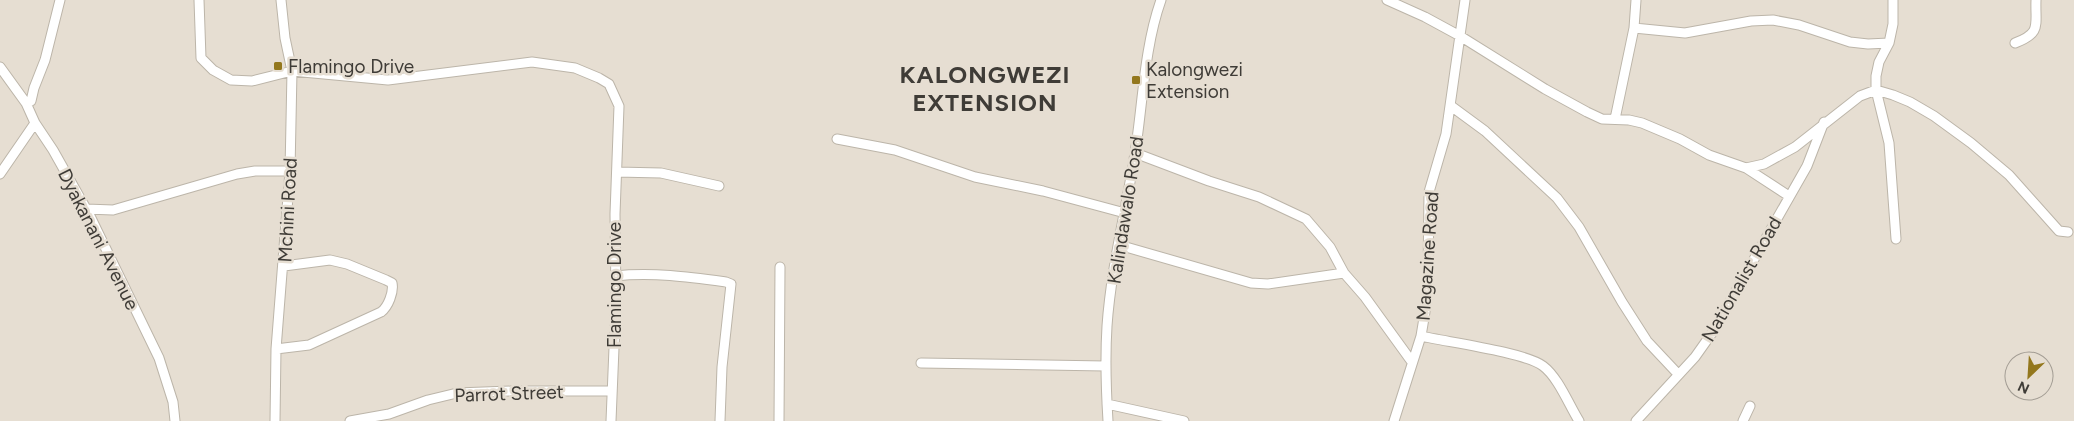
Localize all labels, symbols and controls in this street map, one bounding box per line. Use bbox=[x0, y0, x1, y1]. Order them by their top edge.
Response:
place label: Flamingo Drive bbox=[288, 55, 414, 78]
place label: Kalongwezi Extension bbox=[1146, 58, 1243, 103]
marker: Flamingo Drive bbox=[272, 60, 284, 72]
district label: KALONGWEZI EXTENSION bbox=[900, 60, 1070, 117]
marker: Kalongwezi Extension bbox=[1130, 74, 1142, 86]
street label: Kalindawalo Road bbox=[1102, 135, 1149, 285]
street label: Mchini Road bbox=[273, 157, 302, 263]
street label: Dyakanani Avenue bbox=[53, 165, 144, 314]
street label: Magazine Road bbox=[1412, 191, 1443, 322]
street label: Nationalist Road bbox=[1696, 213, 1786, 346]
street label: Flamingo Drive bbox=[603, 222, 626, 348]
north arrow bbox=[2004, 351, 2054, 401]
text: N bbox=[2015, 377, 2032, 397]
street label: Parrot Street bbox=[454, 380, 564, 407]

